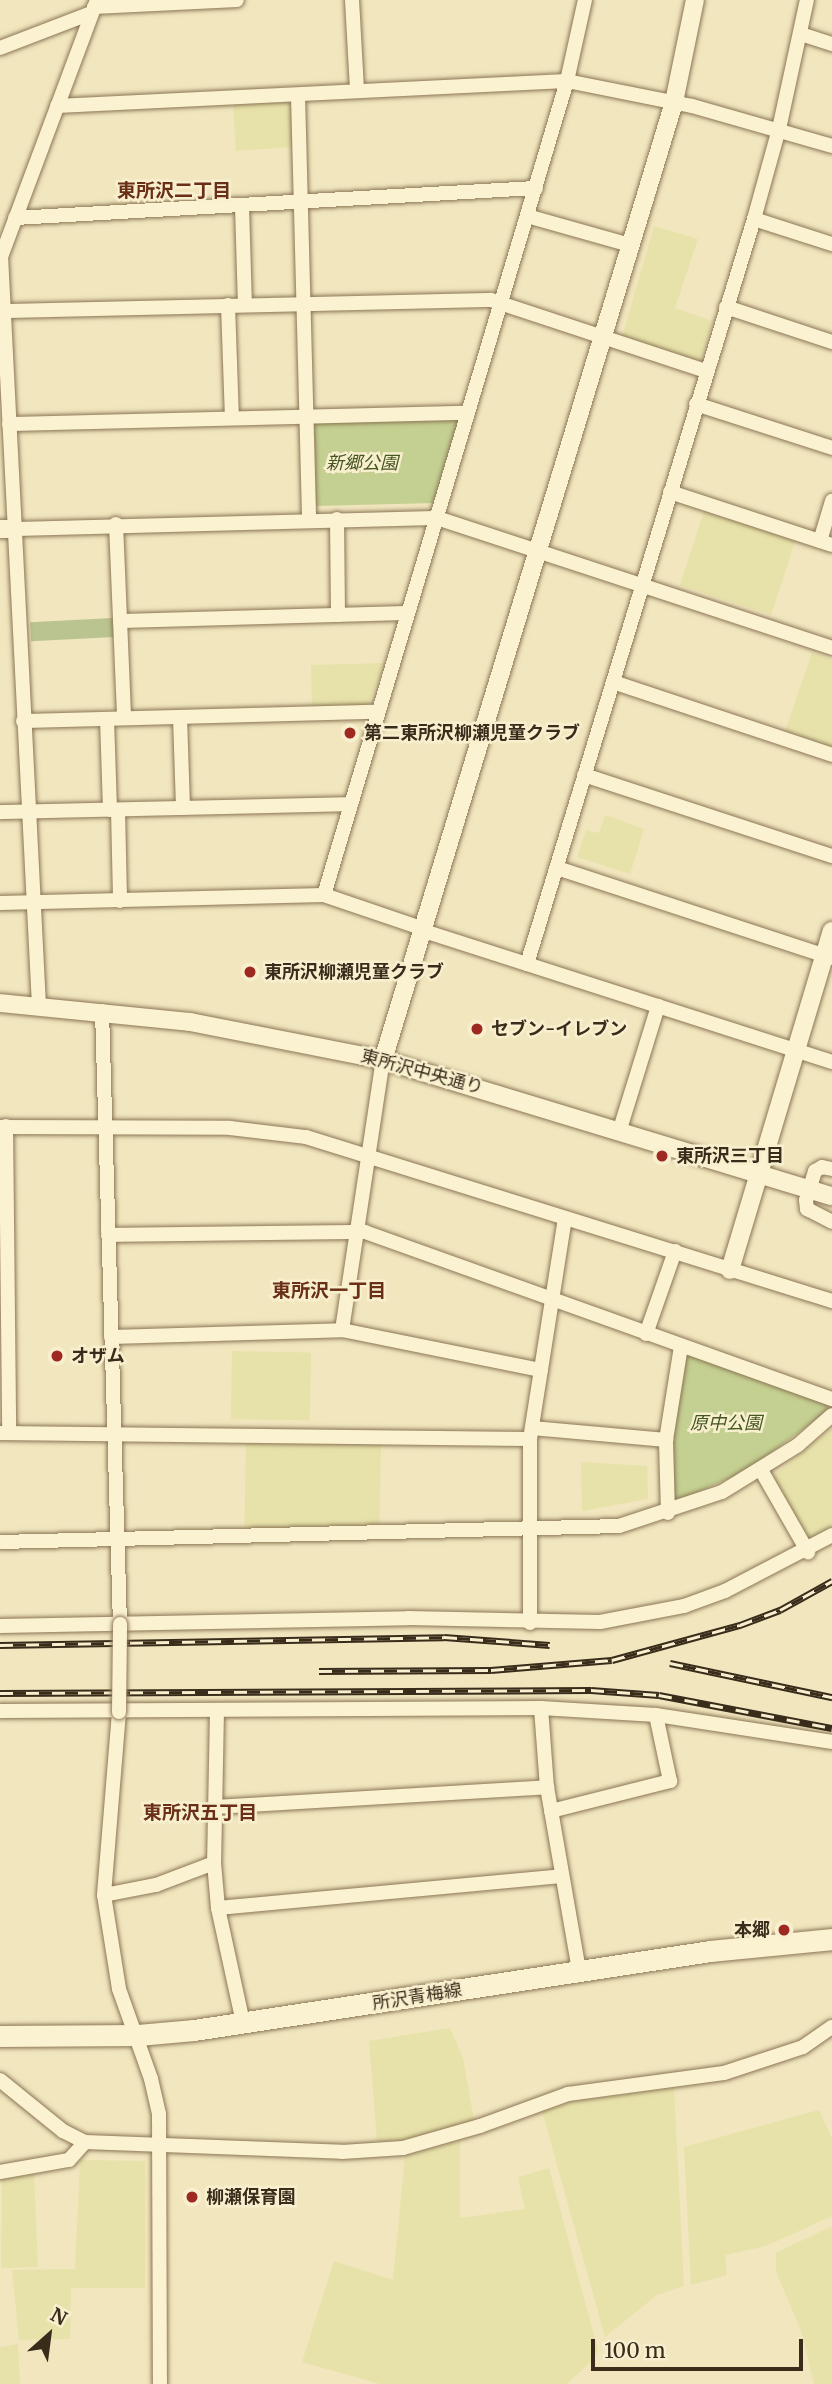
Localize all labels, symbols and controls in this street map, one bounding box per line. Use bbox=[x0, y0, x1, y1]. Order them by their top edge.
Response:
district label: 東所沢二丁目 bbox=[117, 180, 231, 202]
park label: 新郷公園 bbox=[326, 452, 398, 474]
place label: 第二東所沢柳瀬児童クラブ bbox=[364, 722, 580, 744]
marker: 第二東所沢柳瀬児童クラブ bbox=[342, 725, 358, 741]
place label: 東所沢柳瀬児童クラブ bbox=[264, 961, 444, 983]
marker: 東所沢柳瀬児童クラブ bbox=[242, 964, 258, 980]
place label: セブン-イレブン bbox=[491, 1018, 627, 1040]
marker: セブン-イレブン bbox=[469, 1021, 485, 1037]
street label: 東所沢中央通り bbox=[358, 1045, 486, 1099]
place label: 東所沢三丁目 bbox=[676, 1145, 784, 1167]
marker: 東所沢三丁目 bbox=[654, 1148, 670, 1164]
district label: 東所沢一丁目 bbox=[272, 1280, 386, 1302]
place label: オザム bbox=[71, 1345, 125, 1367]
marker: オザム bbox=[49, 1348, 65, 1364]
park label: 原中公園 bbox=[690, 1412, 762, 1434]
district label: 東所沢五丁目 bbox=[143, 1802, 257, 1824]
place label: 本郷 bbox=[734, 1919, 770, 1941]
marker: 本郷 bbox=[776, 1922, 792, 1938]
street label: 所沢青梅線 bbox=[371, 1979, 463, 2015]
place label: 柳瀬保育園 bbox=[206, 2186, 296, 2208]
marker: 柳瀬保育園 bbox=[184, 2189, 200, 2205]
north arrow bbox=[14, 2300, 84, 2370]
text: N bbox=[47, 2302, 71, 2331]
scale bar bbox=[594, 2324, 806, 2368]
text: 100 m bbox=[604, 2337, 666, 2364]

